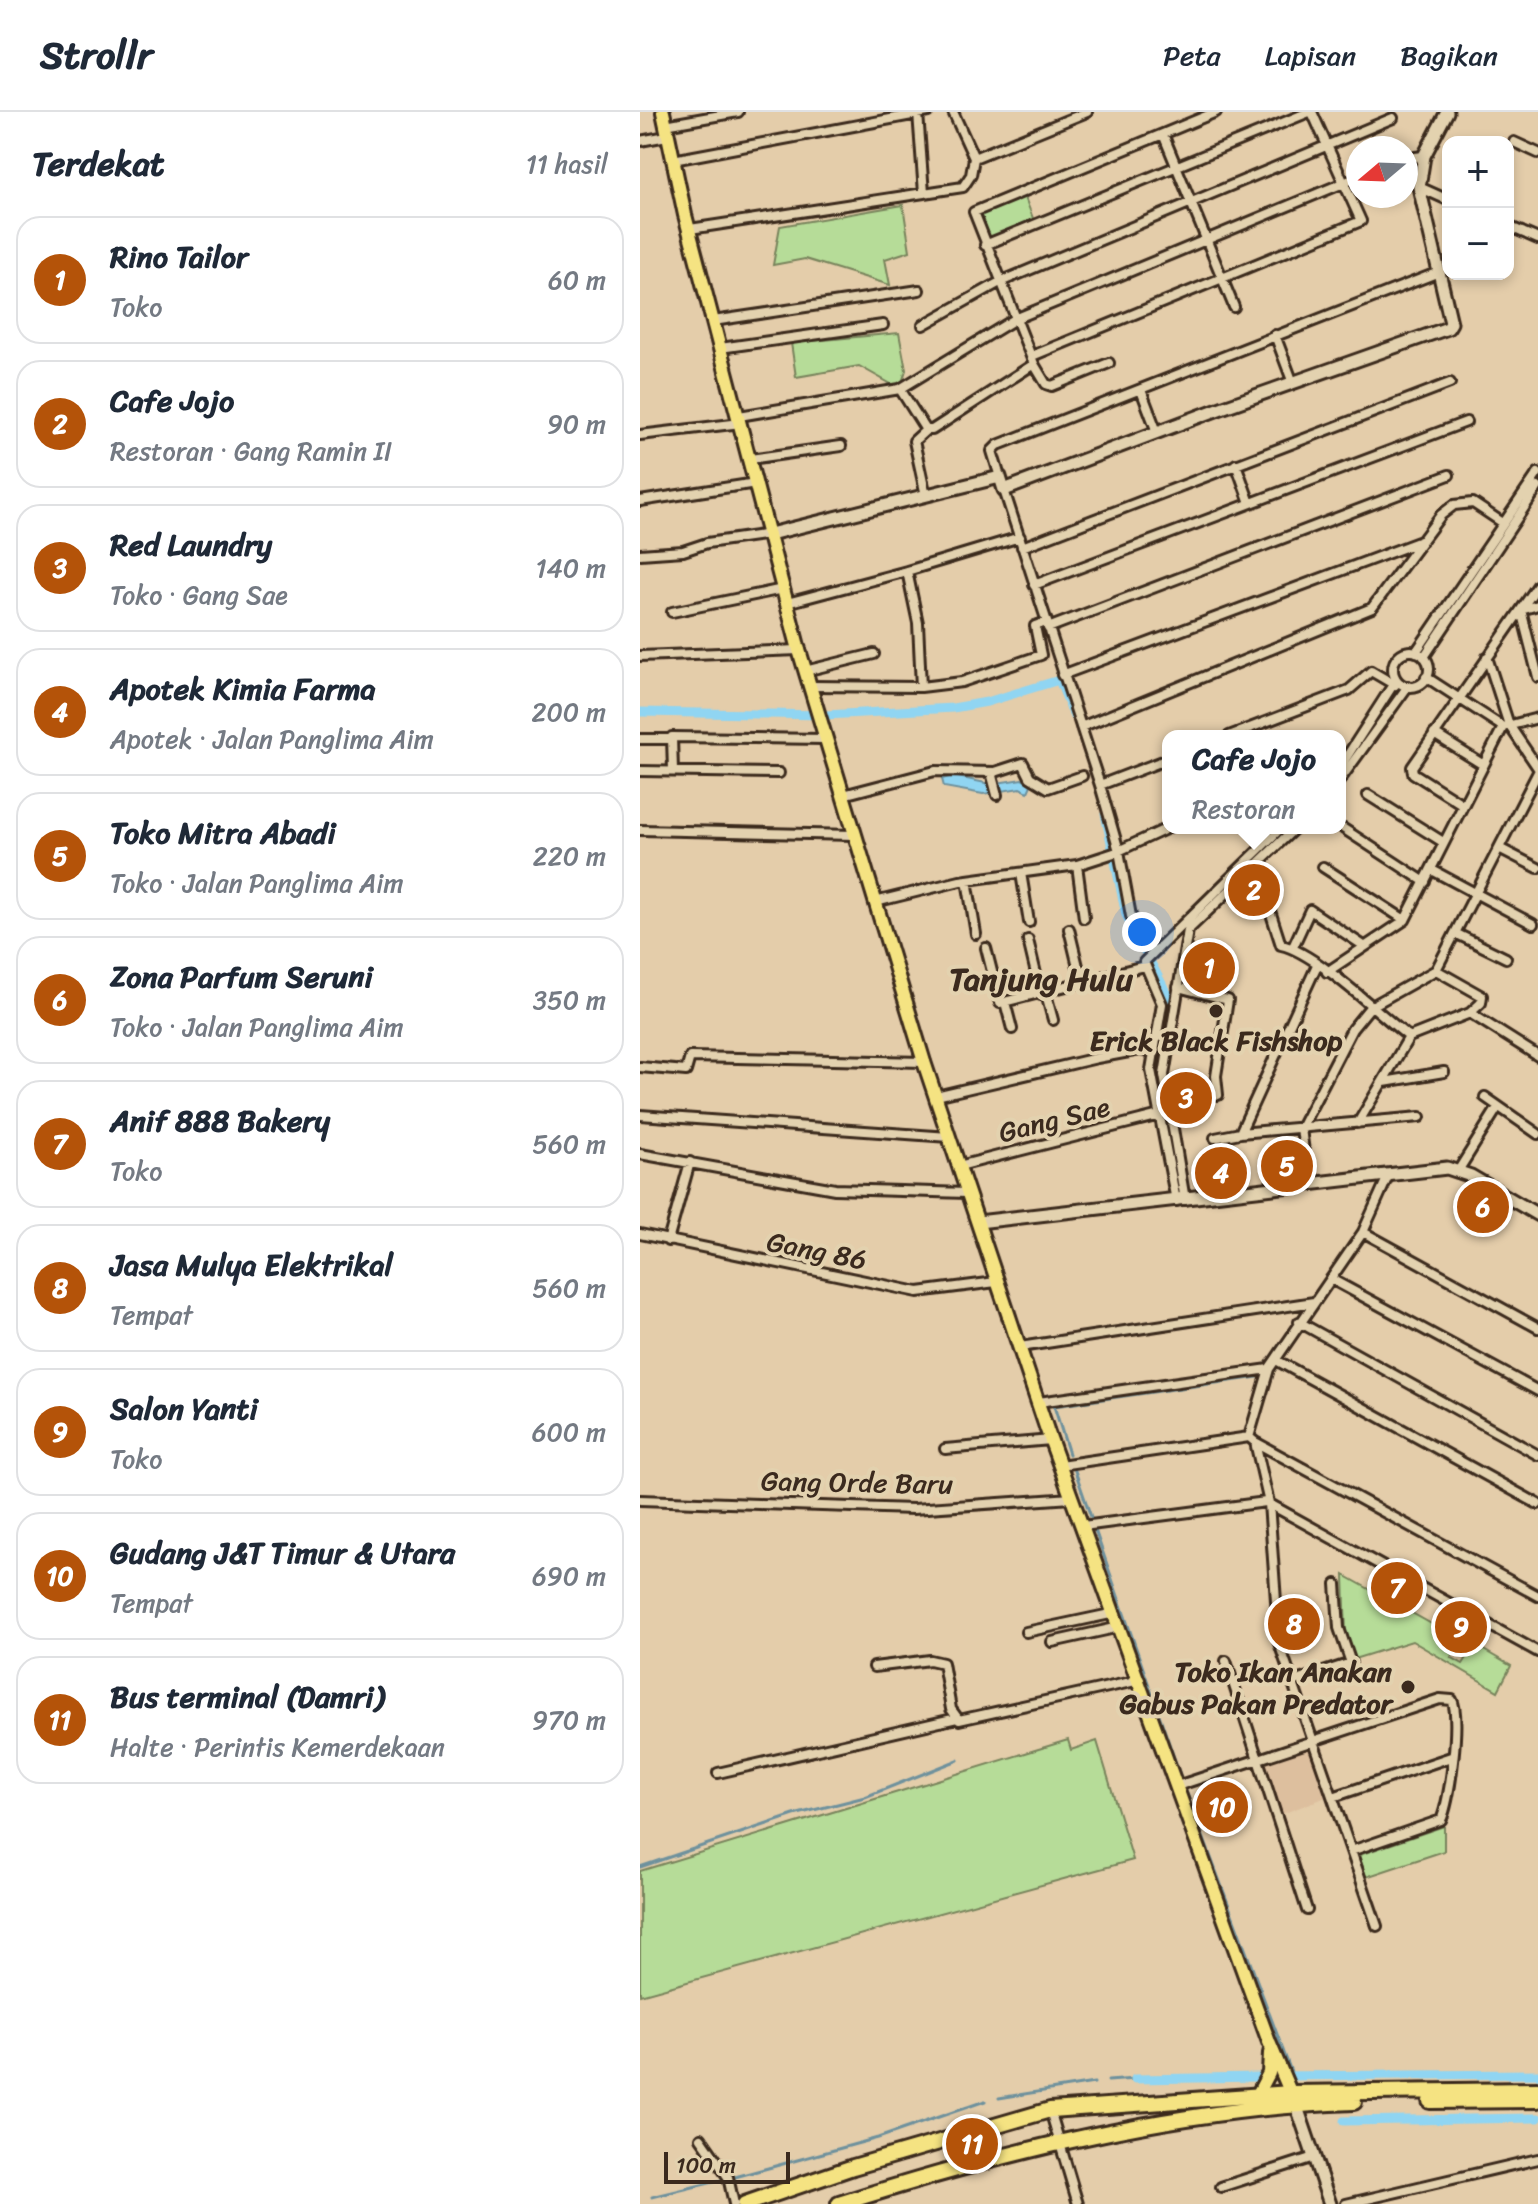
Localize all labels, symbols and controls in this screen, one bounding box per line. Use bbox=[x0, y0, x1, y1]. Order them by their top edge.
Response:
text: Strollr bbox=[40, 22, 153, 89]
text: Peta bbox=[1163, 31, 1221, 80]
text: Lapisan bbox=[1265, 31, 1356, 80]
text: Bagikan bbox=[1400, 31, 1498, 80]
text: Terdekat bbox=[32, 134, 165, 194]
north arrow bbox=[1346, 136, 1418, 208]
map controls bbox=[1442, 136, 1514, 280]
button: + bbox=[1442, 136, 1514, 208]
text: 11 hasil bbox=[526, 141, 608, 187]
button: − bbox=[1442, 208, 1514, 280]
text: Rino Tailor bbox=[110, 230, 248, 284]
text: 1 bbox=[54, 257, 66, 303]
text: 60 m bbox=[548, 257, 606, 303]
text: Toko bbox=[110, 284, 162, 330]
text: Cafe Jojo bbox=[110, 374, 234, 428]
text: 2 bbox=[52, 401, 68, 447]
text: 90 m bbox=[547, 401, 606, 447]
text: Restoran · Gang Ramin II bbox=[110, 428, 392, 474]
text: Red Laundry bbox=[110, 518, 272, 572]
text: 3 bbox=[53, 545, 67, 591]
text: 140 m bbox=[535, 545, 606, 591]
text: Toko · Gang Sae bbox=[110, 572, 288, 618]
text: Apotek Kimia Farma bbox=[110, 662, 376, 716]
text: 4 bbox=[52, 689, 68, 735]
text: 200 m bbox=[531, 689, 606, 735]
text: Apotek · Jalan Panglima Aim bbox=[110, 716, 434, 762]
popup bbox=[1162, 730, 1346, 834]
text: Cafe Jojo bbox=[1192, 732, 1316, 786]
text: Restoran bbox=[1192, 786, 1295, 832]
text: Toko Mitra Abadi bbox=[110, 806, 336, 860]
text: 5 bbox=[52, 833, 68, 879]
text: 220 m bbox=[533, 833, 606, 879]
text: Toko · Jalan Panglima Aim bbox=[110, 860, 403, 906]
pin: 2 bbox=[1228, 860, 1280, 920]
your location bbox=[1122, 912, 1162, 952]
pin: 1 bbox=[1183, 938, 1235, 998]
text: Zona Parfum Seruni bbox=[110, 950, 373, 1004]
district label: Tanjung Hulu bbox=[949, 951, 1134, 1008]
text: 6 bbox=[53, 977, 67, 1023]
text: 350 m bbox=[533, 977, 606, 1023]
marker: Erick Black Fishshop bbox=[1207, 1002, 1225, 1020]
text: Toko · Jalan Panglima Aim bbox=[110, 1004, 403, 1050]
place label: Erick Black Fishshop bbox=[1090, 1016, 1342, 1065]
pin: 3 bbox=[1160, 1068, 1212, 1128]
street label: Gang Sae bbox=[993, 1082, 1115, 1157]
text: Anif 888 Bakery bbox=[110, 1094, 330, 1148]
text: 7 bbox=[53, 1121, 67, 1167]
text: 560 m bbox=[532, 1121, 606, 1167]
pin: 5 bbox=[1261, 1136, 1313, 1196]
pin: 4 bbox=[1195, 1143, 1247, 1203]
text: Toko bbox=[110, 1148, 162, 1194]
pin: 6 bbox=[1457, 1177, 1509, 1237]
street label: Gang 86 bbox=[763, 1217, 871, 1284]
text: Jasa Mulya Elektrikal bbox=[110, 1238, 393, 1292]
text: 8 bbox=[52, 1265, 68, 1311]
text: 560 m bbox=[532, 1265, 606, 1311]
text: Tempat bbox=[110, 1292, 193, 1338]
text: Salon Yanti bbox=[110, 1382, 258, 1436]
text: 9 bbox=[52, 1409, 68, 1455]
text: 600 m bbox=[532, 1409, 606, 1455]
text: Toko bbox=[110, 1436, 162, 1482]
street label: Gang Orde Baru bbox=[760, 1456, 954, 1509]
text: Gudang J&T Timur & Utara bbox=[110, 1526, 455, 1580]
text: 10 bbox=[46, 1553, 74, 1599]
text: 690 m bbox=[532, 1553, 606, 1599]
pin: 7 bbox=[1371, 1558, 1423, 1618]
text: Tempat bbox=[110, 1580, 193, 1626]
pin: 8 bbox=[1268, 1594, 1320, 1654]
pin: 9 bbox=[1435, 1597, 1487, 1657]
place label: Toko Ikan Anakan Gabus Pakan Predator bbox=[1120, 1647, 1395, 1728]
text: Bus terminal (Damri) bbox=[110, 1670, 384, 1724]
marker: Toko Ikan Anakan Gabus Pakan Predator bbox=[1399, 1678, 1417, 1696]
text: 11 bbox=[49, 1697, 71, 1743]
text: 970 m bbox=[532, 1697, 606, 1743]
text: Halte · Perintis Kemerdekaan bbox=[110, 1724, 445, 1770]
pin: 10 bbox=[1196, 1777, 1248, 1837]
pin: 11 bbox=[946, 2114, 998, 2174]
text: 100 m bbox=[676, 2146, 736, 2185]
scale bar bbox=[664, 2148, 790, 2184]

